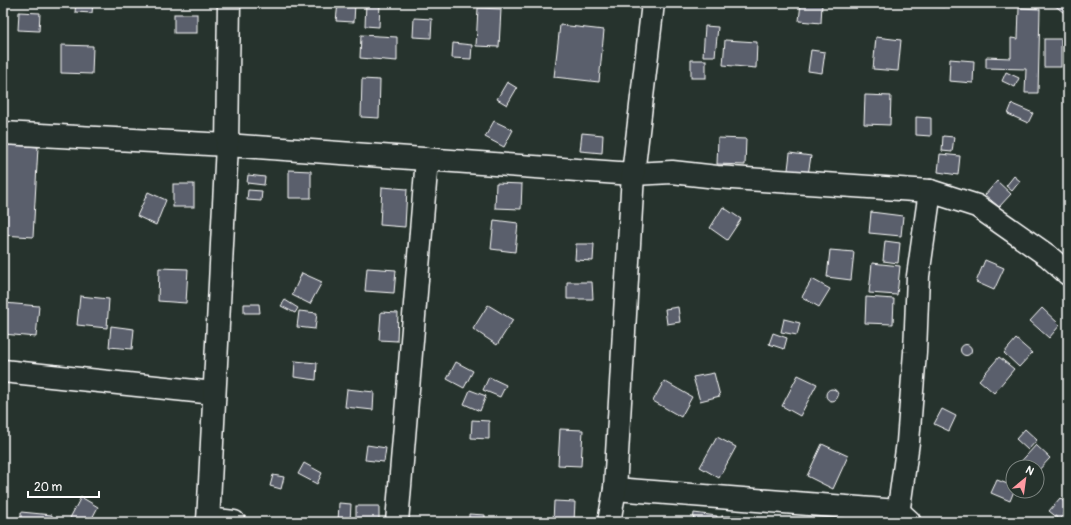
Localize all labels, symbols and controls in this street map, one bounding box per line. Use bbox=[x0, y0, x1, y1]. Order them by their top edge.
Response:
north arrow bbox=[1005, 459, 1045, 499]
text: N bbox=[1023, 463, 1037, 478]
scale bar bbox=[28, 473, 99, 499]
text: 20 m bbox=[34, 480, 63, 495]

